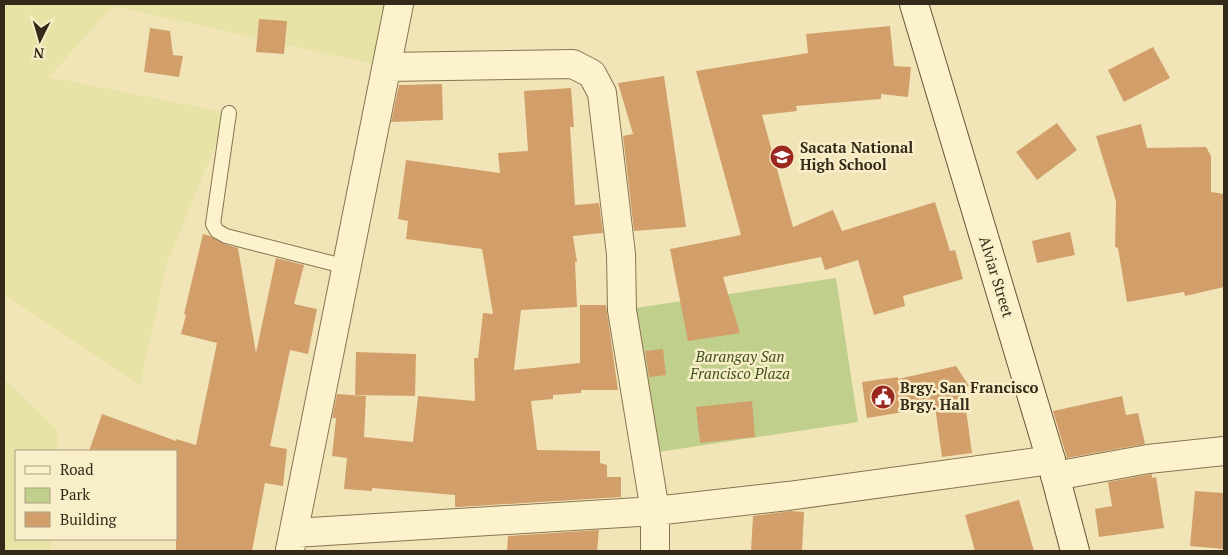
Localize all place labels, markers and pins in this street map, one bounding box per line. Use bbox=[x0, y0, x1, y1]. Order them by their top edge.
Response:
place label: Sacata National High School bbox=[800, 137, 913, 174]
school or university icon: Sacata National High School bbox=[769, 144, 795, 170]
place label: Brgy. San Francisco Brgy. Hall bbox=[900, 377, 1038, 414]
public building icon: Brgy. San Francisco Brgy. Hall bbox=[870, 384, 896, 410]

